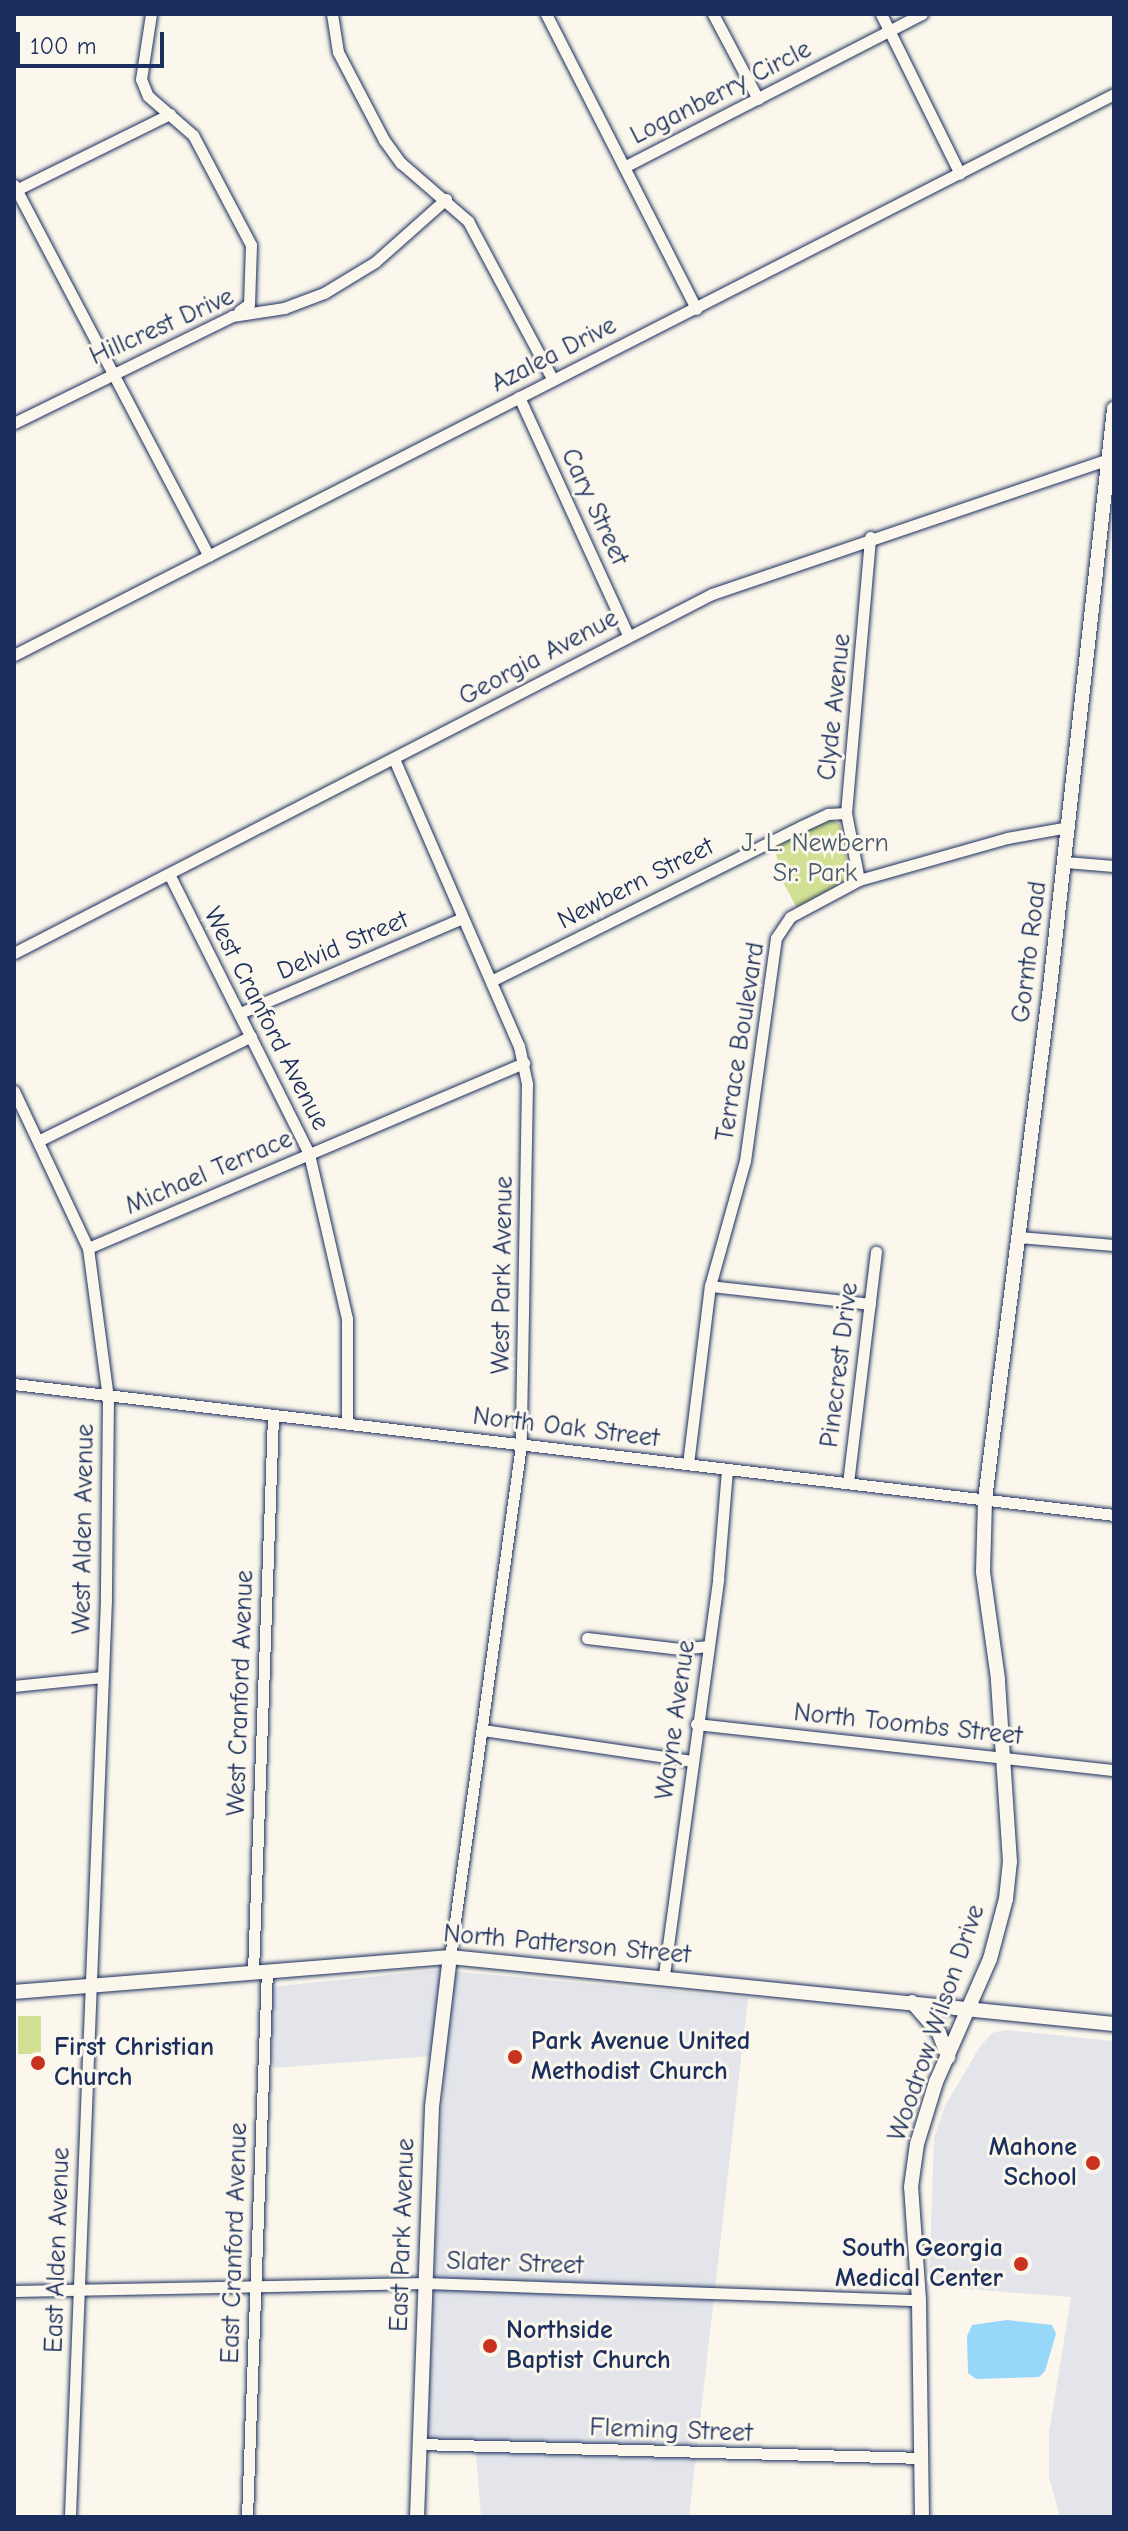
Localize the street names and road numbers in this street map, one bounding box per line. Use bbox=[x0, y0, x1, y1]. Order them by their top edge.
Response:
street label: Loganberry Circle bbox=[626, 34, 816, 152]
street label: Hillcrest Drive bbox=[85, 281, 239, 373]
street label: Azalea Drive bbox=[486, 310, 622, 400]
street label: Cary Street bbox=[553, 444, 635, 570]
street label: Georgia Avenue bbox=[454, 603, 624, 713]
street label: Clyde Avenue bbox=[812, 632, 858, 782]
street label: Newbern Street bbox=[553, 831, 719, 937]
street label: Gornto Road bbox=[1006, 879, 1054, 1025]
street label: West Cranford Avenue bbox=[196, 902, 336, 1136]
street label: Delvid Street bbox=[273, 904, 413, 988]
street label: Terrace Boulevard bbox=[710, 940, 772, 1144]
street label: Michael Terrace bbox=[121, 1124, 297, 1222]
street label: West Park Avenue bbox=[486, 1176, 520, 1374]
street label: Pinecrest Drive bbox=[814, 1281, 866, 1449]
street label: North Oak Street bbox=[471, 1401, 661, 1455]
street label: West Alden Avenue bbox=[67, 1423, 101, 1635]
street label: West Cranford Avenue bbox=[221, 1570, 261, 1816]
street label: Wayne Avenue bbox=[649, 1638, 703, 1802]
street label: North Toombs Street bbox=[792, 1697, 1024, 1753]
street label: Woodrow Wilson Drive bbox=[882, 1901, 992, 2145]
street label: North Patterson Street bbox=[442, 1919, 692, 1971]
street label: East Cranford Avenue bbox=[215, 2122, 255, 2364]
street label: East Park Avenue bbox=[384, 2138, 422, 2332]
street label: East Alden Avenue bbox=[39, 2147, 77, 2353]
street label: Slater Street bbox=[446, 2246, 584, 2282]
street label: Fleming Street bbox=[589, 2413, 753, 2449]

